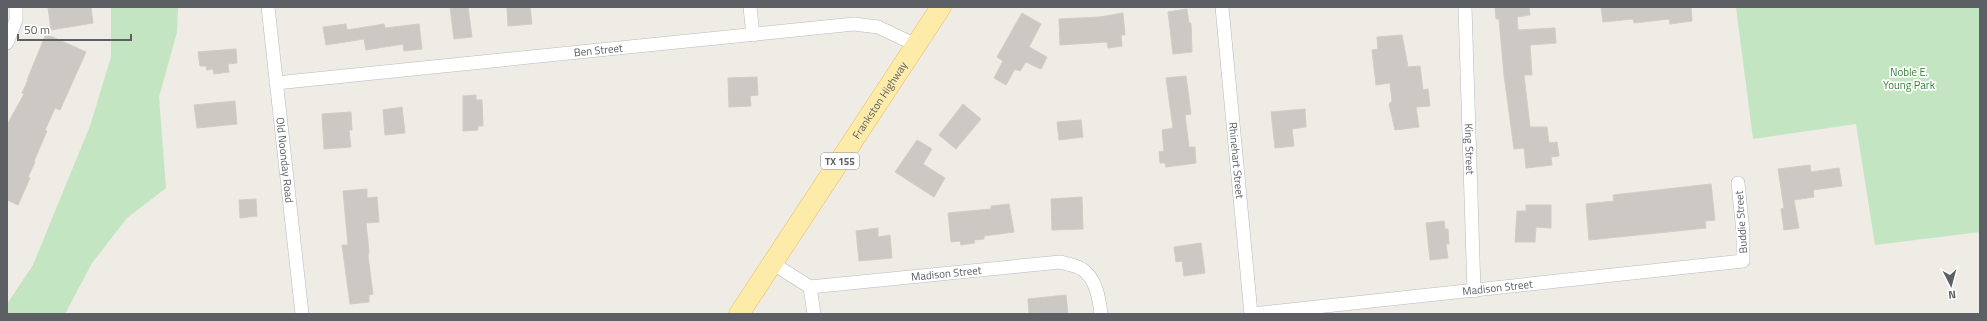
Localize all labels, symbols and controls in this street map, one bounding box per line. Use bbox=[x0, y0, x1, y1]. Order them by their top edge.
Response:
scale bar bbox=[18, 16, 131, 42]
text: 50 m bbox=[24, 20, 50, 39]
street label: Ben Street bbox=[573, 40, 624, 61]
street label: Frankston Highway bbox=[848, 58, 911, 142]
park label: Noble E. Young Park bbox=[1883, 64, 1936, 93]
street label: Old Noonday Road bbox=[272, 116, 298, 204]
street label: Rhinehart Street bbox=[1225, 121, 1248, 199]
street label: King Street bbox=[1461, 123, 1478, 175]
road number: TX 155 bbox=[821, 153, 859, 169]
street label: Buddie Street bbox=[1731, 190, 1751, 254]
street label: Madison Street bbox=[910, 262, 982, 285]
north arrow bbox=[1931, 265, 1971, 305]
street label: Madison Street bbox=[1462, 276, 1534, 299]
text: N bbox=[1947, 287, 1957, 303]

